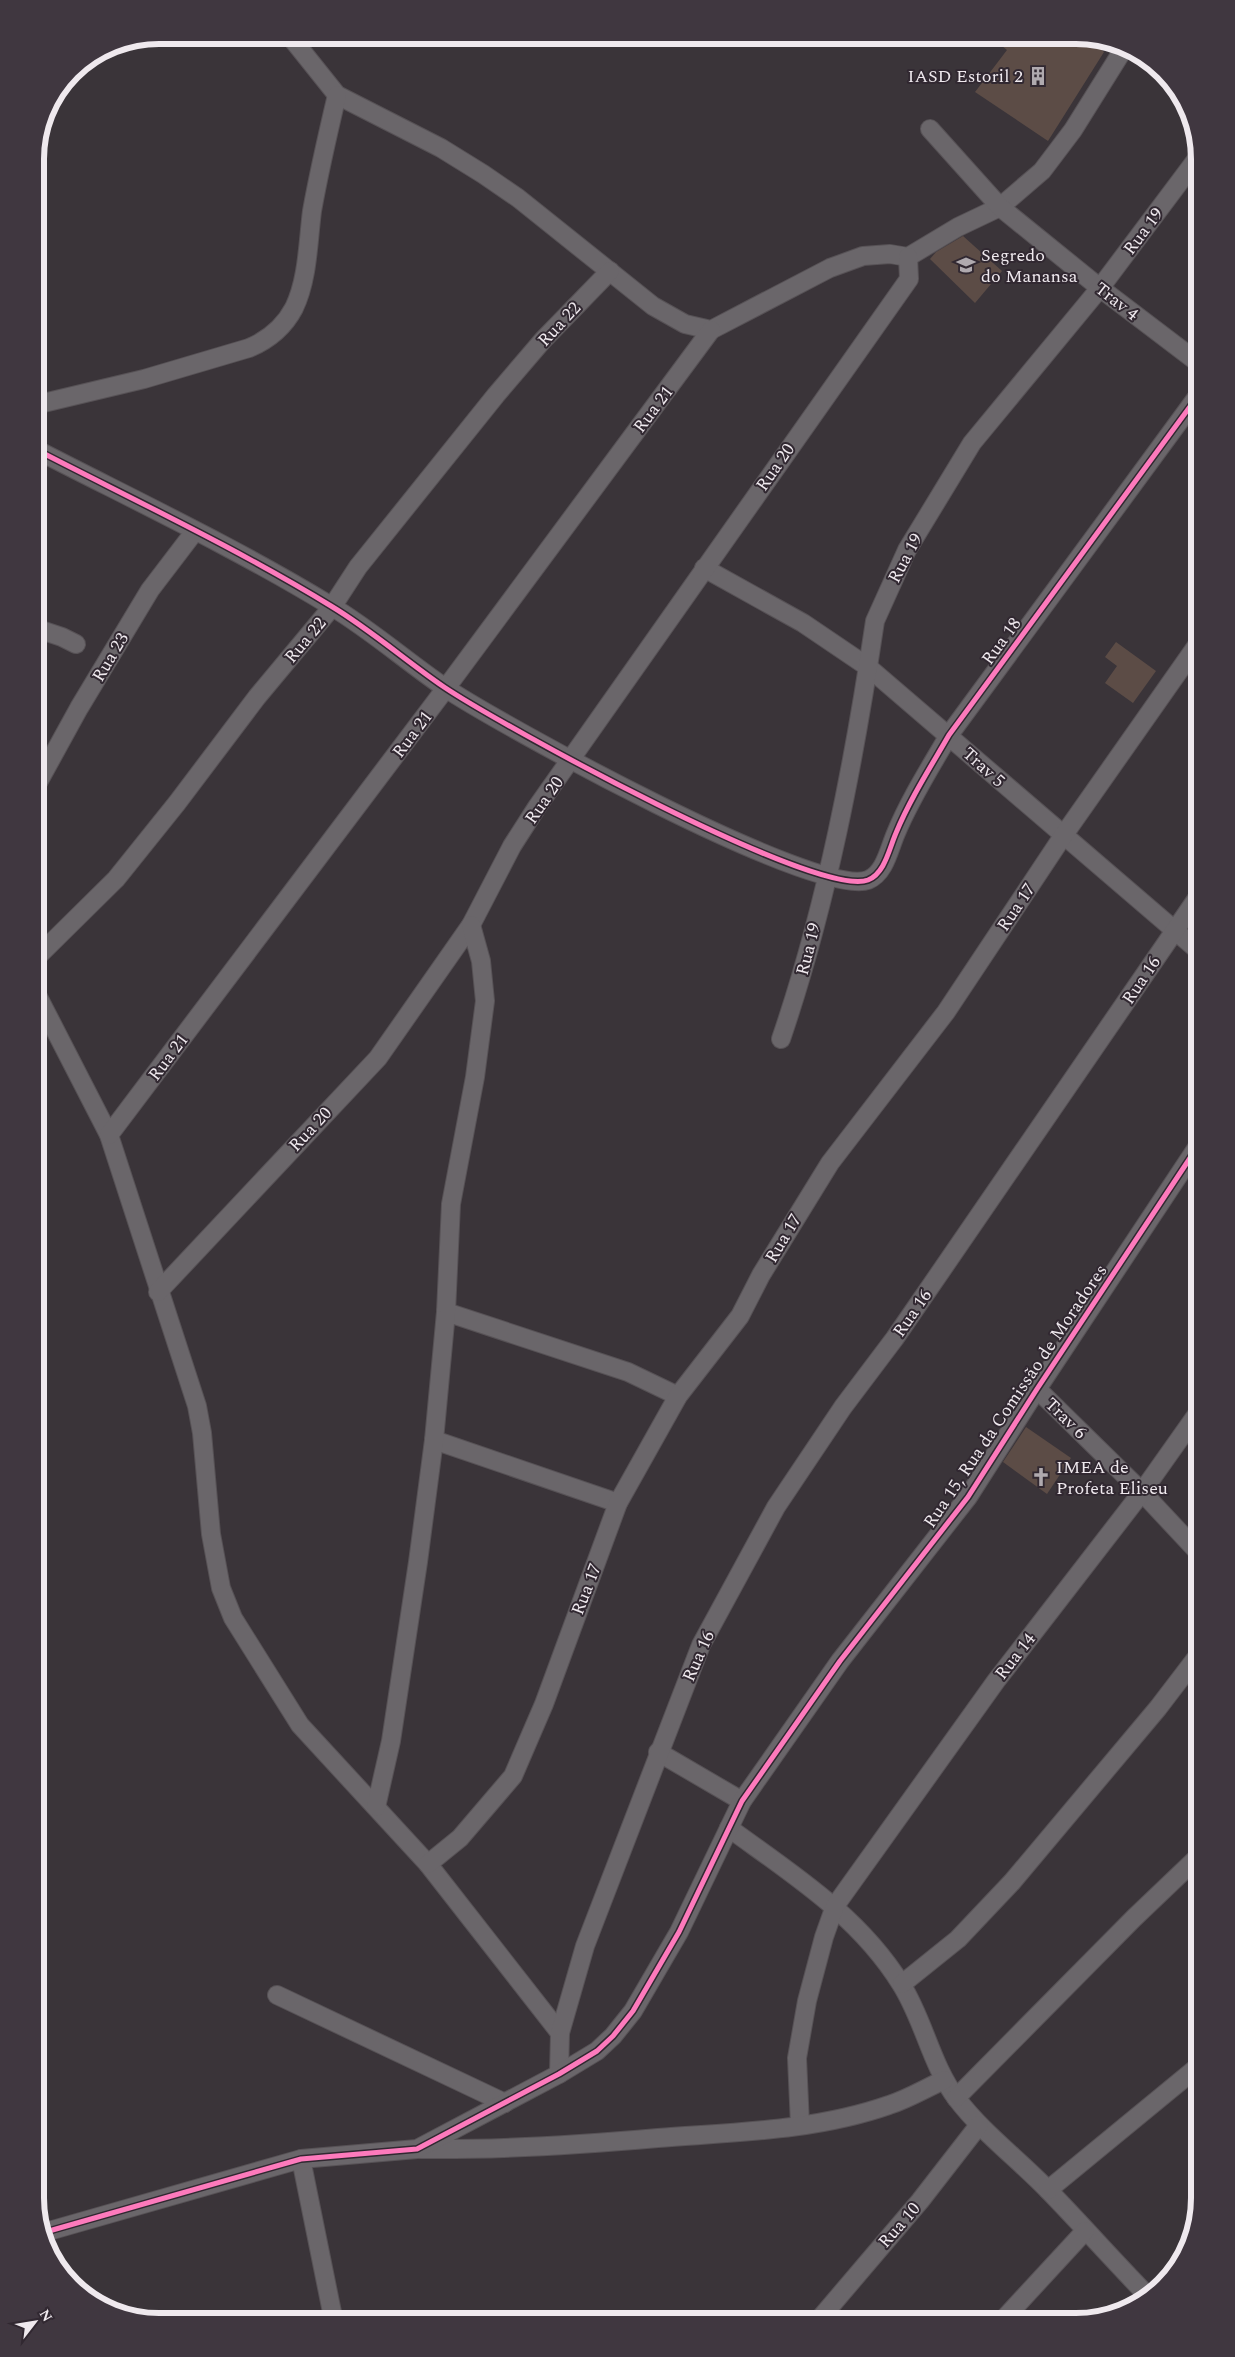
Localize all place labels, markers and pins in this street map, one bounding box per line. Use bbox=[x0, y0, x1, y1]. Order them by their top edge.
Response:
place label: IASD Estoril 2 bbox=[907, 63, 1023, 90]
building icon: IASD Estoril 2 bbox=[1027, 65, 1049, 87]
place label: Segredo do Manansa bbox=[981, 242, 1078, 290]
school or university icon: Segredo do Manansa bbox=[955, 254, 977, 276]
place label: IMEA de Profeta Eliseu bbox=[1056, 1454, 1168, 1502]
church icon: IMEA de Profeta Eliseu bbox=[1030, 1466, 1052, 1488]

